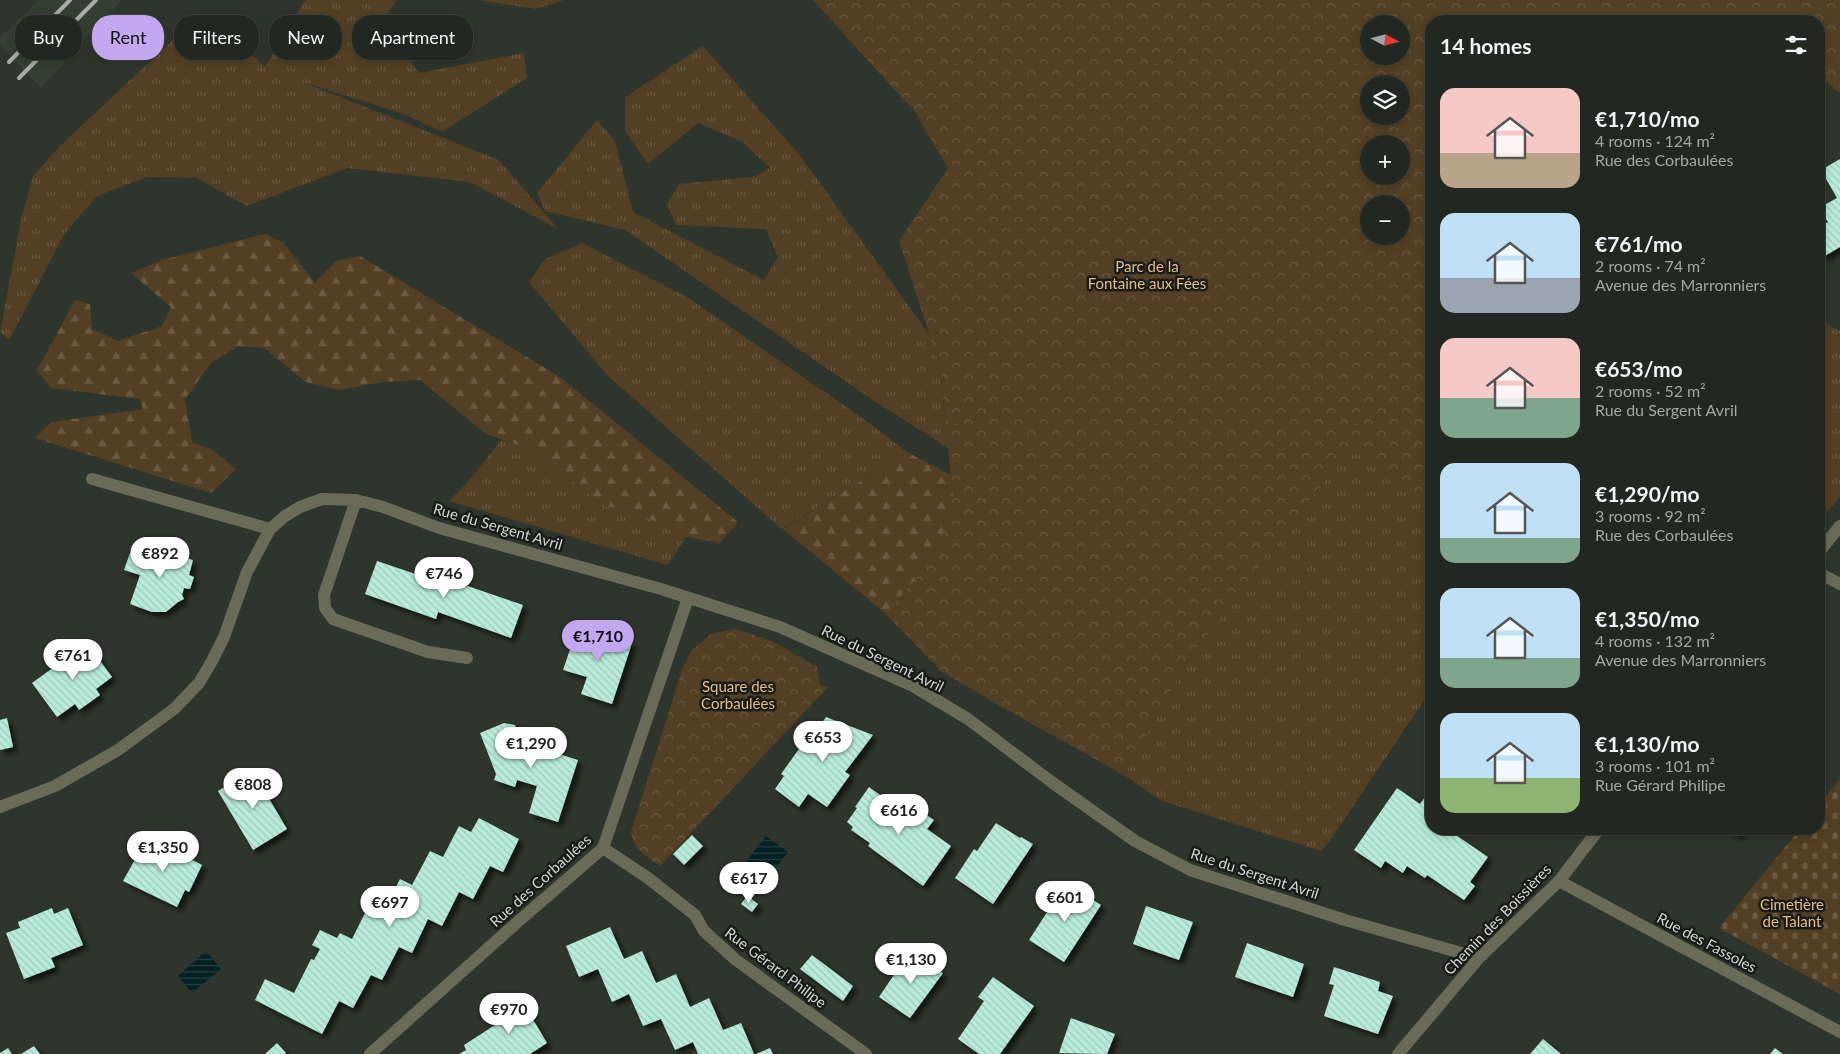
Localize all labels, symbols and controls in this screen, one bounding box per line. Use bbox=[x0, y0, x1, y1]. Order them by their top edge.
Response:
chip: Buy bbox=[15, 15, 82, 60]
chip: Rent bbox=[92, 15, 164, 60]
chip: Filters bbox=[174, 15, 259, 60]
chip: New bbox=[269, 15, 342, 60]
chip: Apartment bbox=[352, 15, 473, 60]
north arrow bbox=[1360, 15, 1410, 65]
map controls bbox=[1360, 15, 1410, 245]
icon: filters bbox=[1782, 31, 1810, 59]
text: 14 homes bbox=[1440, 33, 1531, 58]
button: layers bbox=[1360, 75, 1410, 125]
text: €1,710/mo bbox=[1595, 106, 1700, 131]
icon: home bbox=[1480, 108, 1540, 168]
text: 4 rooms · 124 m² bbox=[1595, 131, 1715, 150]
button: + bbox=[1360, 135, 1410, 185]
text: Rue des Corbaulées bbox=[1595, 150, 1733, 169]
button: − bbox=[1360, 195, 1410, 245]
text: €761/mo bbox=[1595, 231, 1683, 256]
icon: home bbox=[1480, 233, 1540, 293]
text: 2 rooms · 74 m² bbox=[1595, 256, 1706, 275]
park label: Parc de la Fontaine aux Fées bbox=[1088, 257, 1206, 292]
text: Avenue des Marronniers bbox=[1595, 275, 1766, 294]
text: €653/mo bbox=[1595, 356, 1683, 381]
icon: home bbox=[1480, 358, 1540, 418]
text: 2 rooms · 52 m² bbox=[1595, 381, 1706, 400]
text: Rue du Sergent Avril bbox=[1595, 400, 1738, 419]
text: €1,290/mo bbox=[1595, 481, 1700, 506]
icon: home bbox=[1480, 483, 1540, 543]
street label: Rue du Sergent Avril bbox=[431, 499, 565, 553]
text: 3 rooms · 92 m² bbox=[1595, 506, 1706, 525]
text: Rue des Corbaulées bbox=[1595, 525, 1733, 544]
pin: €892 bbox=[130, 536, 190, 579]
text: €892 bbox=[141, 543, 179, 562]
pin: €746 bbox=[414, 556, 474, 599]
text: €746 bbox=[425, 563, 463, 582]
text: €1,350/mo bbox=[1595, 606, 1700, 631]
icon: home bbox=[1480, 608, 1540, 668]
pin: €1,710 bbox=[557, 620, 639, 662]
street label: Rue du Sergent Avril bbox=[819, 621, 947, 695]
text: €1,710 bbox=[573, 626, 623, 645]
text: 4 rooms · 132 m² bbox=[1595, 631, 1715, 650]
pin: €761 bbox=[43, 638, 103, 681]
text: €761 bbox=[54, 645, 92, 664]
text: Avenue des Marronniers bbox=[1595, 650, 1766, 669]
park label: Square des Corbaulées bbox=[701, 677, 775, 712]
pin: €653 bbox=[793, 720, 853, 763]
pin: €1,290 bbox=[490, 726, 572, 769]
text: €653 bbox=[804, 727, 842, 746]
text: €1,130/mo bbox=[1595, 731, 1700, 756]
text: €1,290 bbox=[506, 733, 556, 752]
icon: home bbox=[1480, 733, 1540, 793]
text: 3 rooms · 101 m² bbox=[1595, 756, 1715, 775]
pin: €808 bbox=[223, 768, 283, 810]
text: €808 bbox=[234, 774, 272, 793]
text: Rue Gérard Philipe bbox=[1595, 775, 1726, 794]
pin: €616 bbox=[869, 794, 929, 836]
text: €616 bbox=[880, 800, 918, 819]
pin: €1,350 bbox=[122, 830, 204, 873]
street label: Rue des Corbaulées bbox=[486, 830, 594, 930]
text: €1,350 bbox=[138, 837, 188, 856]
street label: Rue du Sergent Avril bbox=[1189, 844, 1321, 902]
street label: Chemin des Boissières bbox=[1440, 860, 1554, 978]
pin: €617 bbox=[719, 862, 779, 904]
text: €617 bbox=[730, 868, 768, 887]
pin: €601 bbox=[1035, 880, 1095, 923]
pin: €697 bbox=[360, 886, 420, 928]
text: €601 bbox=[1046, 887, 1084, 906]
text: €697 bbox=[371, 892, 409, 911]
park label: Cimetière de Talant bbox=[1760, 895, 1824, 930]
street label: Rue des Fassoles bbox=[1654, 908, 1760, 976]
street label: Rue Gérard Philipe bbox=[722, 923, 830, 1011]
pin: €1,130 bbox=[870, 942, 952, 985]
text: €1,130 bbox=[886, 949, 936, 968]
pin: €970 bbox=[479, 992, 539, 1035]
text: €970 bbox=[490, 999, 528, 1018]

